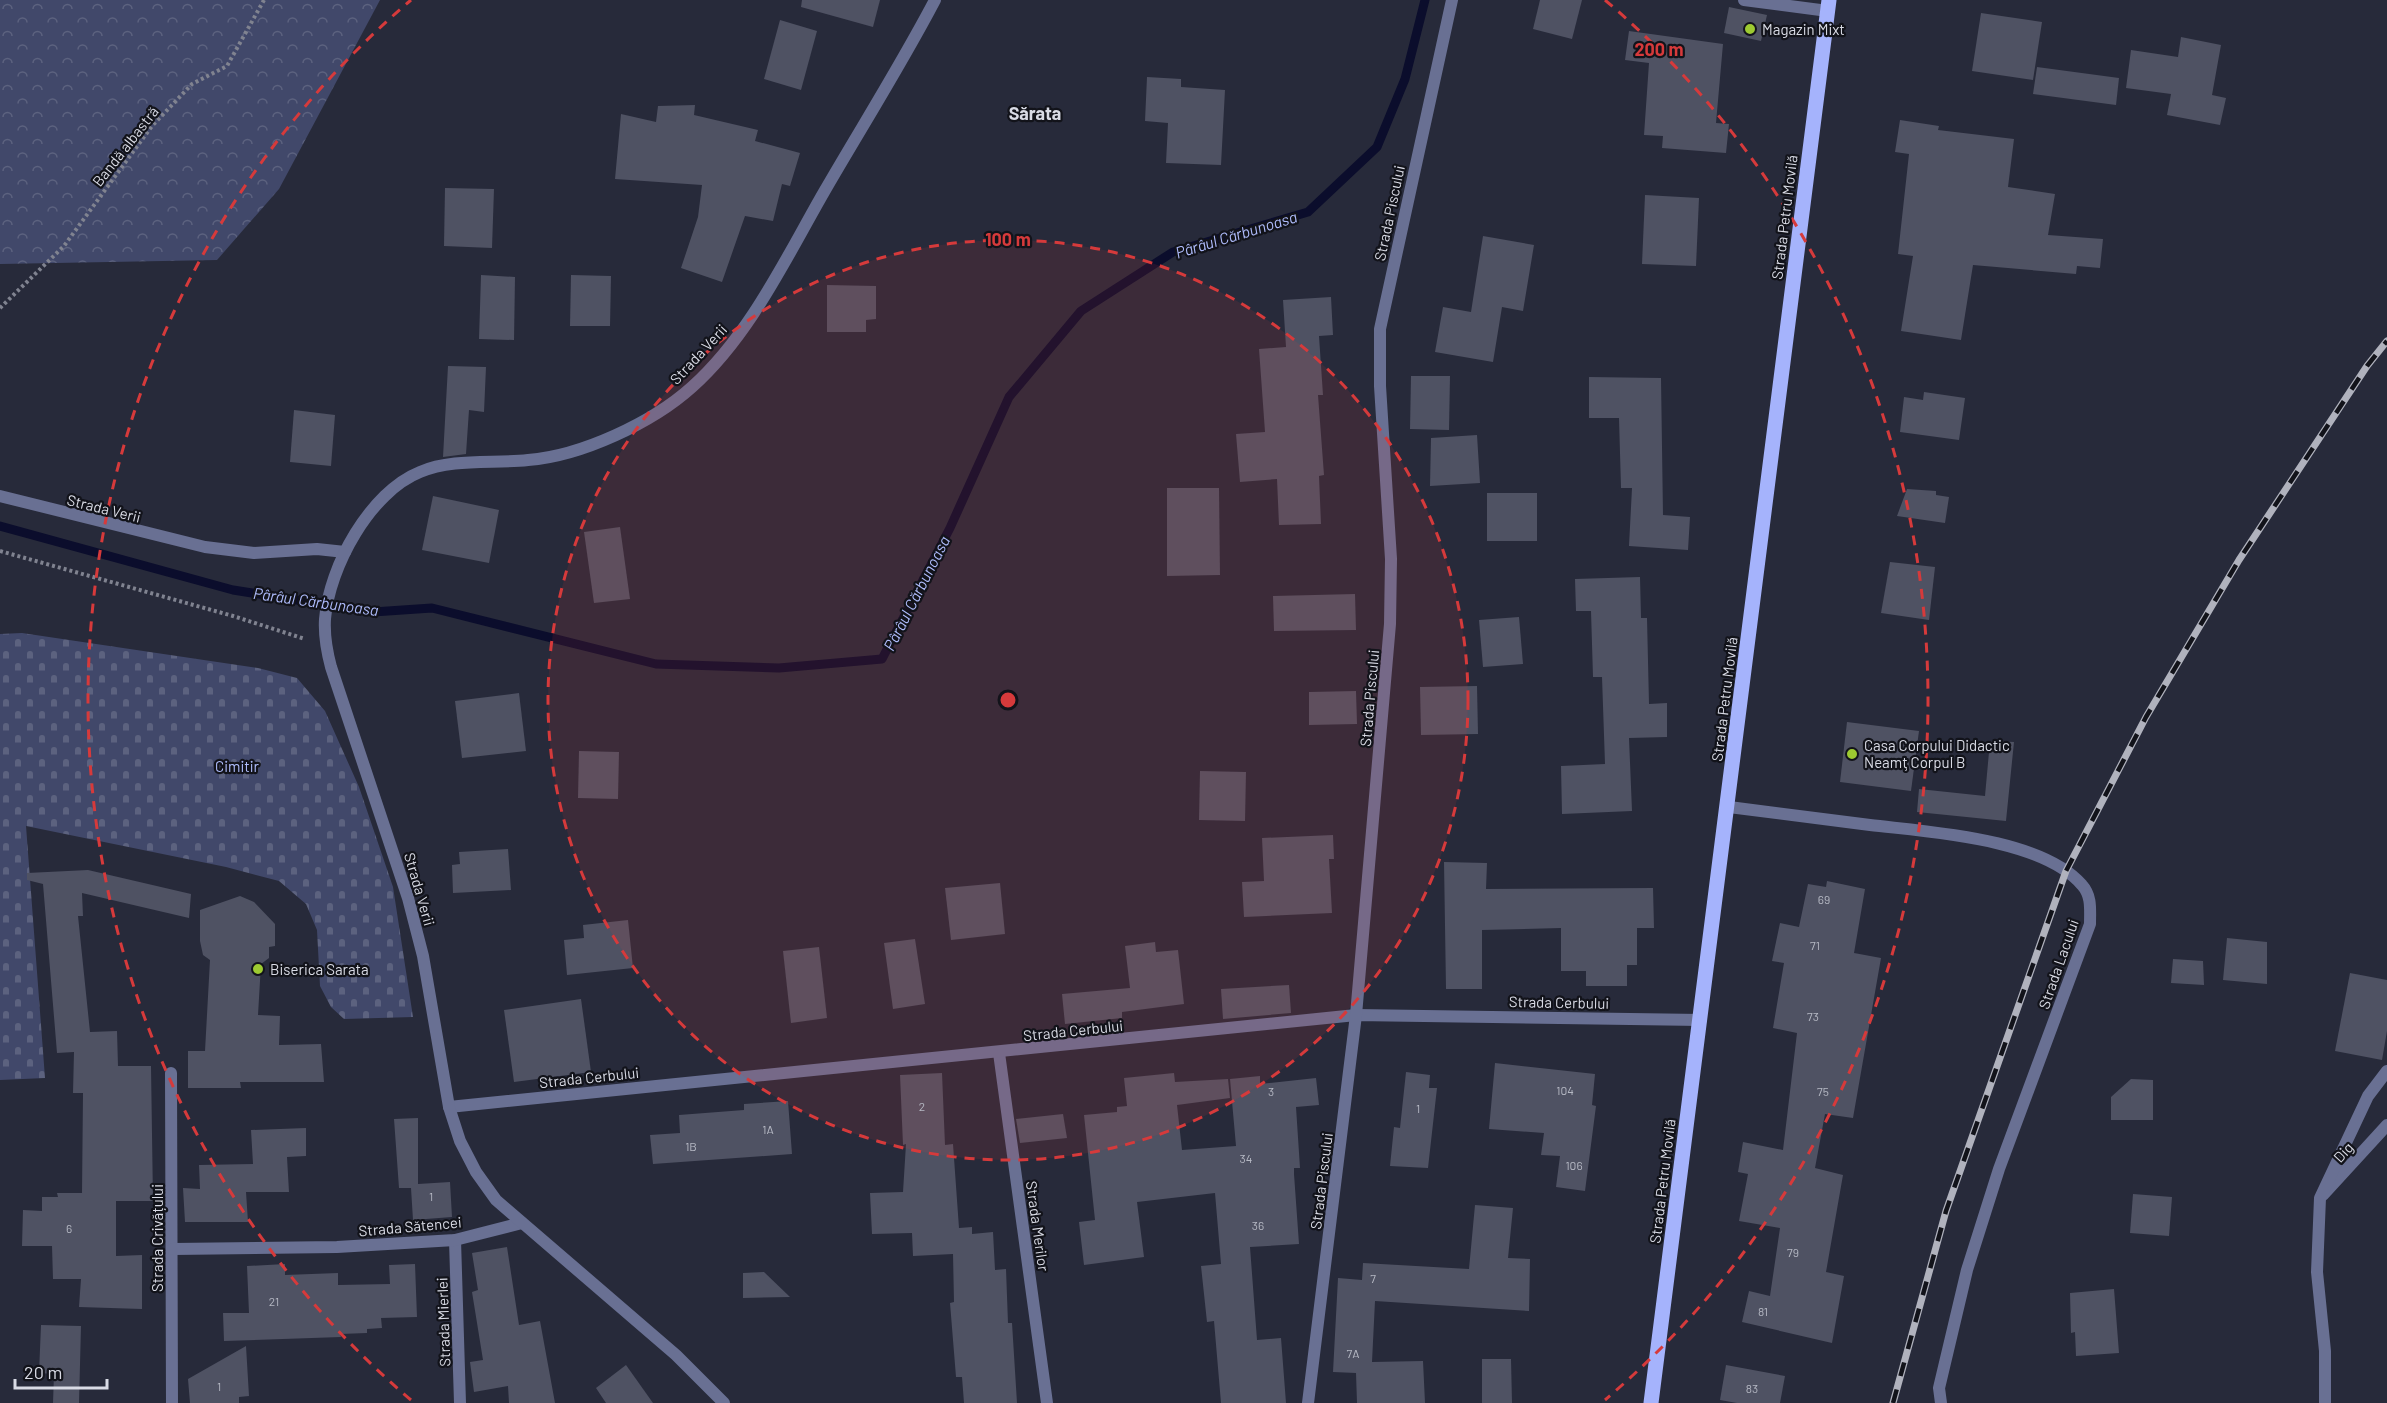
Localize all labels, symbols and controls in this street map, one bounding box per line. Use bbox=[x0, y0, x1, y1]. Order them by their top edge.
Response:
place label: Magazin Mixt bbox=[1762, 20, 1845, 38]
marker: Magazin Mixt bbox=[1743, 22, 1757, 36]
text: 200 m bbox=[1634, 38, 1684, 60]
street label: Bandă albastră bbox=[88, 102, 162, 190]
district label: Sărata bbox=[1009, 102, 1061, 124]
street label: Strada Petru Movilă bbox=[1767, 154, 1801, 280]
street label: Strada Piscului bbox=[1370, 164, 1408, 262]
water label: Pârâul Cărbunoasa bbox=[1173, 206, 1299, 262]
text: 100 m bbox=[985, 228, 1031, 250]
street label: Strada Verii bbox=[666, 320, 730, 388]
street label: Strada Verii bbox=[65, 490, 143, 526]
water label: Pârâul Cărbunoasa bbox=[879, 532, 953, 654]
water label: Pârâul Cărbunoasa bbox=[252, 583, 380, 619]
street label: Strada Petru Movilă bbox=[1707, 636, 1741, 762]
street label: Strada Piscului bbox=[1356, 649, 1382, 747]
centre of rings bbox=[998, 690, 1018, 710]
place label: Casa Corpului Didactic Neamţ Corpul B bbox=[1864, 736, 2010, 771]
marker: Casa Corpului Didactic Neamţ Corpul B bbox=[1845, 747, 1859, 761]
park label: Cimitir bbox=[215, 757, 259, 775]
street label: Strada Verii bbox=[401, 850, 439, 928]
house number: 69 bbox=[1818, 892, 1830, 906]
street label: Strada Lacului bbox=[2034, 917, 2082, 1011]
house number: 71 bbox=[1810, 938, 1820, 952]
place label: Biserica Sarata bbox=[270, 960, 369, 978]
marker: Biserica Sarata bbox=[251, 962, 265, 976]
street label: Strada Cerbului bbox=[1509, 992, 1609, 1012]
house number: 73 bbox=[1807, 1009, 1819, 1023]
street label: Strada Cerbului bbox=[1022, 1016, 1124, 1044]
street label: Strada Cerbului bbox=[538, 1063, 640, 1091]
house number: 104 bbox=[1556, 1083, 1574, 1097]
house number: 3 bbox=[1268, 1084, 1274, 1098]
house number: 75 bbox=[1817, 1084, 1829, 1098]
house number: 2 bbox=[919, 1099, 925, 1113]
house number: 1 bbox=[1416, 1101, 1420, 1115]
street label: Strada Petru Movilă bbox=[1645, 1118, 1679, 1244]
house number: 1A bbox=[762, 1122, 774, 1136]
street label: Strada Piscului bbox=[1306, 1132, 1336, 1230]
street label: Dig bbox=[2329, 1138, 2357, 1166]
house number: 1B bbox=[685, 1139, 697, 1153]
house number: 34 bbox=[1240, 1151, 1252, 1165]
house number: 106 bbox=[1565, 1158, 1583, 1172]
street label: Strada Merilor bbox=[1023, 1180, 1053, 1273]
street label: Strada Crivățului bbox=[148, 1184, 166, 1292]
house number: 1 bbox=[429, 1189, 433, 1203]
street label: Strada Sătencei bbox=[358, 1213, 462, 1239]
house number: 36 bbox=[1252, 1218, 1264, 1232]
house number: 6 bbox=[66, 1221, 72, 1235]
house number: 79 bbox=[1787, 1245, 1799, 1259]
house number: 7 bbox=[1370, 1271, 1376, 1285]
street label: Strada Mierlei bbox=[432, 1277, 454, 1367]
house number: 21 bbox=[269, 1294, 279, 1308]
house number: 81 bbox=[1758, 1304, 1768, 1318]
house number: 7A bbox=[1347, 1346, 1359, 1360]
scale bar bbox=[15, 1352, 106, 1390]
text: 20 m bbox=[24, 1361, 62, 1383]
house number: 1 bbox=[217, 1379, 221, 1393]
house number: 83 bbox=[1746, 1381, 1758, 1395]

